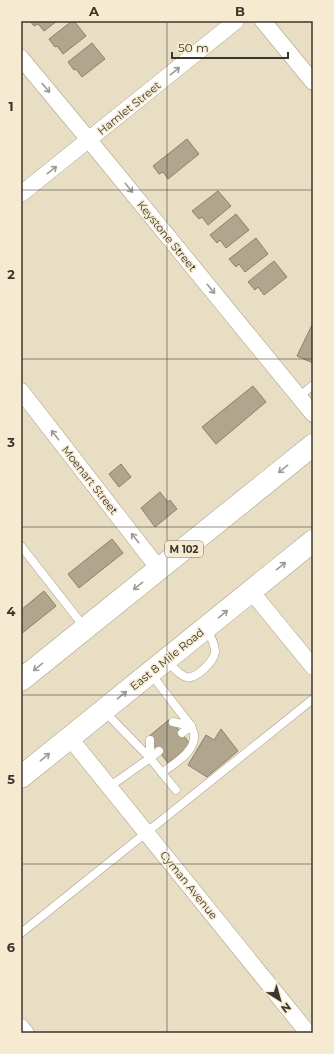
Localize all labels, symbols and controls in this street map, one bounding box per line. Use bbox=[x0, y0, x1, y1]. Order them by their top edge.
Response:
text: A bbox=[88, 3, 100, 19]
text: B bbox=[235, 3, 245, 19]
scale bar bbox=[172, 34, 288, 60]
text: 50 m bbox=[178, 40, 209, 55]
one-way arrow bbox=[169, 66, 180, 75]
street label: Hamlet Street bbox=[95, 78, 164, 138]
one-way arrow bbox=[41, 83, 50, 93]
text: 1 bbox=[8, 98, 14, 114]
one-way arrow bbox=[46, 165, 57, 174]
one-way arrow bbox=[124, 183, 133, 194]
street label: Keystone Street bbox=[134, 198, 200, 275]
text: 2 bbox=[7, 266, 15, 282]
one-way arrow bbox=[206, 284, 215, 294]
one-way arrow bbox=[51, 430, 60, 441]
text: 3 bbox=[6, 434, 15, 450]
street label: Moenart Street bbox=[59, 443, 121, 517]
one-way arrow bbox=[277, 465, 288, 474]
one-way arrow bbox=[131, 533, 139, 544]
road number: M 102 bbox=[165, 541, 203, 557]
one-way arrow bbox=[276, 562, 287, 571]
one-way arrow bbox=[132, 582, 143, 590]
text: 4 bbox=[7, 603, 16, 619]
one-way arrow bbox=[217, 609, 228, 618]
street label: East 8 Mile Road bbox=[127, 625, 207, 693]
one-way arrow bbox=[33, 662, 44, 671]
one-way arrow bbox=[116, 691, 127, 700]
one-way arrow bbox=[40, 753, 51, 761]
text: 5 bbox=[7, 771, 15, 787]
street label: Cyman Avenue bbox=[157, 848, 221, 922]
text: 6 bbox=[7, 939, 16, 955]
north arrow bbox=[260, 980, 300, 1020]
text: N bbox=[278, 1000, 294, 1016]

